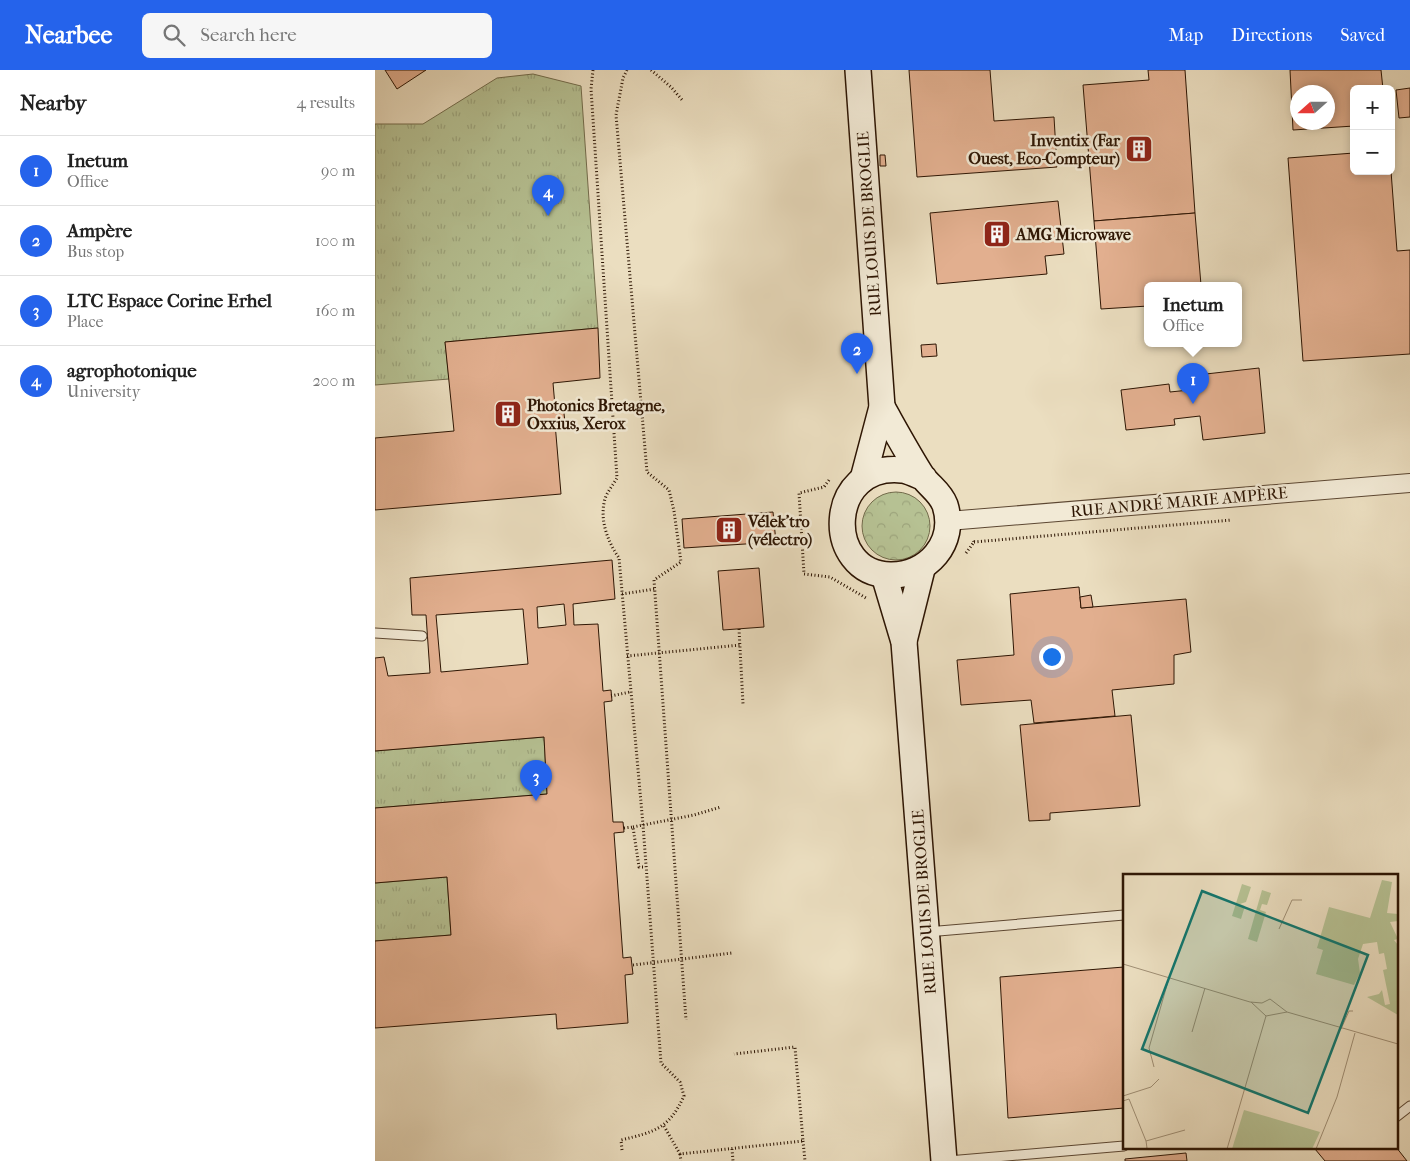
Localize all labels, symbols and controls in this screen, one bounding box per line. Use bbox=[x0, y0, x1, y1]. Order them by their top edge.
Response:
search box bbox=[142, 13, 492, 58]
text: Nearbee bbox=[25, 21, 112, 49]
icon: search bbox=[160, 21, 188, 49]
text: Search here bbox=[200, 24, 297, 46]
text: Map bbox=[1169, 25, 1203, 46]
text: Directions bbox=[1231, 25, 1312, 46]
text: Saved bbox=[1340, 25, 1385, 46]
north arrow bbox=[1290, 85, 1335, 130]
map controls bbox=[1350, 85, 1395, 175]
button: + bbox=[1350, 85, 1395, 130]
text: Nearby bbox=[20, 91, 86, 115]
text: 4 results bbox=[297, 93, 355, 112]
button: − bbox=[1350, 130, 1395, 175]
street label: RUE LOUIS DE BROGLIE bbox=[853, 131, 885, 317]
place label: Inventix (Far Ouest, Eco-Compteur) bbox=[968, 131, 1121, 169]
building icon: Inventix (Far Ouest, Eco-Compteur) bbox=[1124, 134, 1154, 164]
text: Inetum bbox=[67, 150, 128, 172]
text: 1 bbox=[33, 161, 39, 180]
text: 90 m bbox=[321, 161, 355, 180]
text: Office bbox=[67, 172, 109, 191]
pin: 4 bbox=[532, 175, 564, 216]
building icon: AMG Microwave bbox=[982, 219, 1012, 249]
text: Ampère bbox=[67, 220, 132, 242]
place label: AMG Microwave bbox=[1015, 225, 1131, 244]
text: 2 bbox=[32, 231, 40, 250]
text: 100 m bbox=[315, 231, 355, 250]
text: Bus stop bbox=[67, 242, 124, 261]
popup bbox=[1144, 282, 1242, 347]
text: LTC Espace Corine Erhel bbox=[67, 290, 272, 312]
text: Inetum bbox=[1162, 294, 1224, 316]
text: 3 bbox=[33, 301, 39, 320]
text: 160 m bbox=[315, 301, 355, 320]
text: Place bbox=[67, 312, 103, 331]
text: Office bbox=[1162, 316, 1204, 335]
pin: 2 bbox=[841, 333, 873, 374]
text: agrophotonique bbox=[67, 360, 197, 382]
pin: 1 bbox=[1177, 363, 1209, 404]
text: 4 bbox=[31, 371, 41, 390]
text: 200 m bbox=[312, 371, 355, 390]
text: University bbox=[67, 382, 140, 401]
place label: Photonics Bretagne, Oxxius, Xerox bbox=[527, 396, 665, 433]
building icon: Photonics Bretagne, Oxxius, Xerox bbox=[493, 399, 523, 429]
street label: RUE ANDRÉ MARIE AMPÈRE bbox=[1070, 482, 1289, 521]
place label: Vélek'tro (vélectro) bbox=[747, 512, 812, 550]
building icon: Vélek'tro (vélectro) bbox=[714, 515, 744, 545]
your location bbox=[1039, 644, 1065, 670]
pin: 3 bbox=[520, 760, 552, 801]
street label: RUE LOUIS DE BROGLIE bbox=[908, 809, 940, 995]
inset map bbox=[1123, 874, 1397, 1148]

